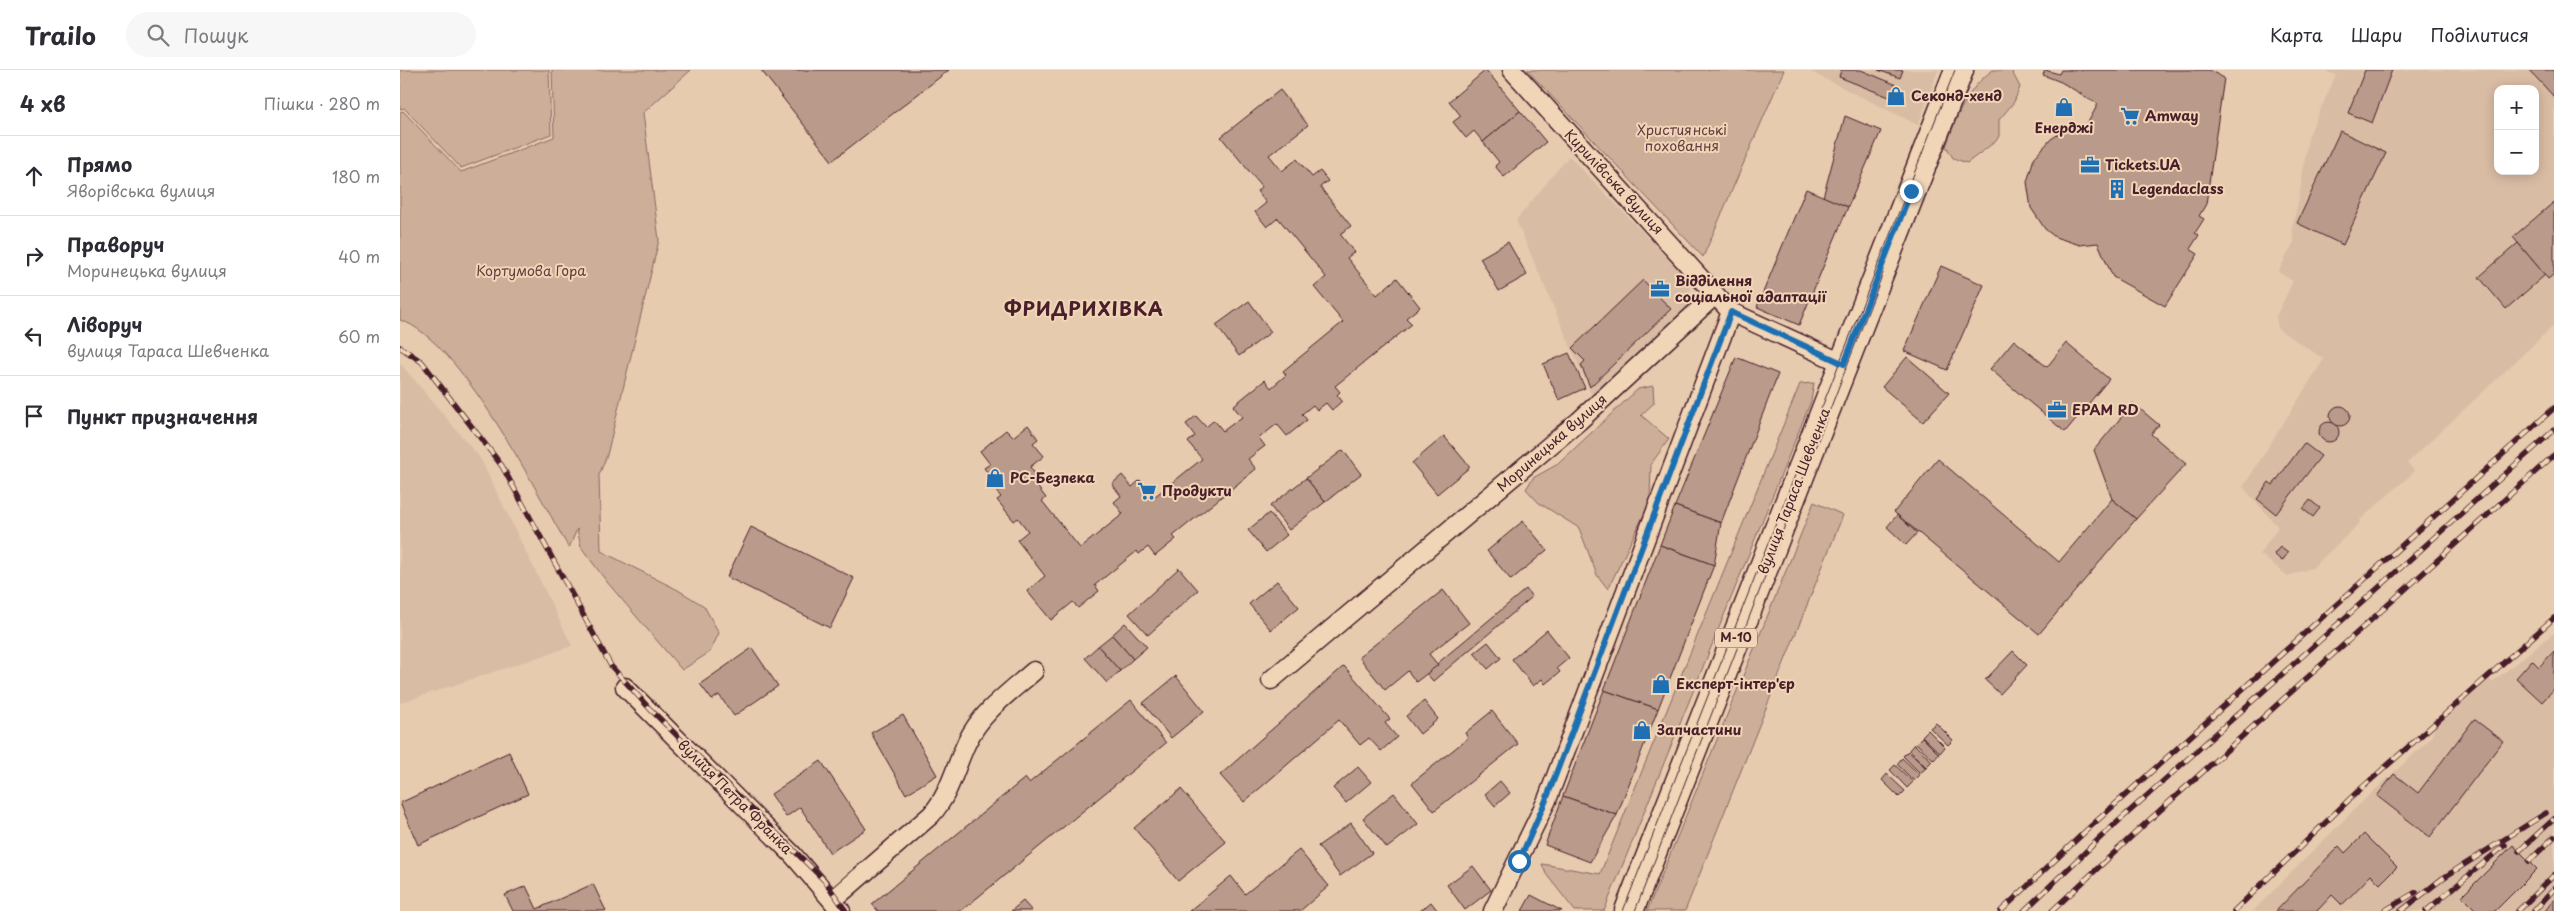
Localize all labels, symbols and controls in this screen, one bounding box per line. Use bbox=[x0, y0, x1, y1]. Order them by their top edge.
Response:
search box bbox=[126, 12, 476, 57]
text: Trailo bbox=[25, 17, 96, 53]
icon: search bbox=[144, 21, 172, 49]
text: Пошук bbox=[184, 21, 248, 49]
text: Карта bbox=[2270, 21, 2323, 48]
text: Шари bbox=[2351, 21, 2403, 48]
text: Поділитися bbox=[2431, 21, 2529, 48]
shop icon: Секонд-хенд bbox=[1885, 85, 1907, 107]
place label: Секонд-хенд bbox=[1911, 85, 2003, 106]
map controls bbox=[2494, 85, 2539, 175]
button: + bbox=[2494, 85, 2539, 130]
text: 4 хв bbox=[20, 87, 66, 119]
text: Пішки · 280 m bbox=[264, 91, 380, 115]
shop icon: Енерджі bbox=[2053, 96, 2075, 118]
supermarket icon: Amway bbox=[2119, 105, 2141, 127]
place label: Amway bbox=[2145, 105, 2198, 126]
place label: Енерджі bbox=[2035, 117, 2093, 138]
park label: Християнські поховання bbox=[1637, 119, 1727, 156]
street label: Кирилівська вулиця bbox=[1560, 124, 1669, 239]
button: − bbox=[2494, 130, 2539, 175]
text: Прямо bbox=[67, 150, 132, 178]
office icon: Tickets.UA bbox=[2079, 154, 2101, 176]
place label: Tickets.UA bbox=[2105, 154, 2181, 175]
icon: ahead bbox=[20, 162, 48, 190]
text: 180 m bbox=[332, 164, 380, 188]
text: Яворівська вулиця bbox=[67, 178, 215, 202]
building icon: Legendaclass bbox=[2106, 178, 2128, 200]
place label: Legendaclass bbox=[2132, 178, 2224, 199]
route end bbox=[1900, 180, 1923, 203]
text: Праворуч bbox=[67, 230, 164, 258]
icon: right bbox=[20, 242, 48, 270]
text: 40 m bbox=[338, 244, 380, 268]
text: Моринецька вулиця bbox=[67, 258, 227, 282]
park label: Кортумова Гора bbox=[476, 260, 586, 281]
place label: Відділення соціальної адаптації bbox=[1675, 270, 1827, 307]
office icon: Відділення соціальної адаптації bbox=[1649, 278, 1671, 300]
district label: ФРИДРИХІВКА bbox=[1004, 294, 1164, 322]
text: Ліворуч bbox=[67, 310, 143, 338]
icon: left bbox=[20, 322, 48, 350]
text: 60 m bbox=[338, 324, 380, 348]
text: вулиця Тараса Шевченка bbox=[67, 338, 269, 362]
street label: Моринецька вулиця bbox=[1492, 389, 1611, 496]
office icon: EPAM RD bbox=[2046, 399, 2068, 421]
place label: EPAM RD bbox=[2072, 399, 2139, 420]
icon: arrive bbox=[20, 402, 48, 430]
text: Пункт призначення bbox=[67, 402, 258, 430]
street label: вулиця Тараса Шевченка bbox=[1752, 404, 1835, 577]
shop icon: РС-Безпека bbox=[984, 467, 1006, 489]
place label: РС-Безпека bbox=[1010, 467, 1095, 488]
supermarket icon: Продукти bbox=[1136, 480, 1158, 502]
place label: Продукти bbox=[1162, 480, 1232, 501]
road number: М-10 bbox=[1715, 628, 1757, 648]
shop icon: Експерт-інтер'єр bbox=[1650, 673, 1672, 695]
place label: Експерт-інтер'єр bbox=[1676, 673, 1795, 694]
shop icon: Запчастини bbox=[1631, 719, 1653, 741]
place label: Запчастини bbox=[1656, 719, 1742, 740]
street label: вулиця Петра Франка bbox=[673, 734, 798, 859]
route start bbox=[1508, 850, 1531, 873]

